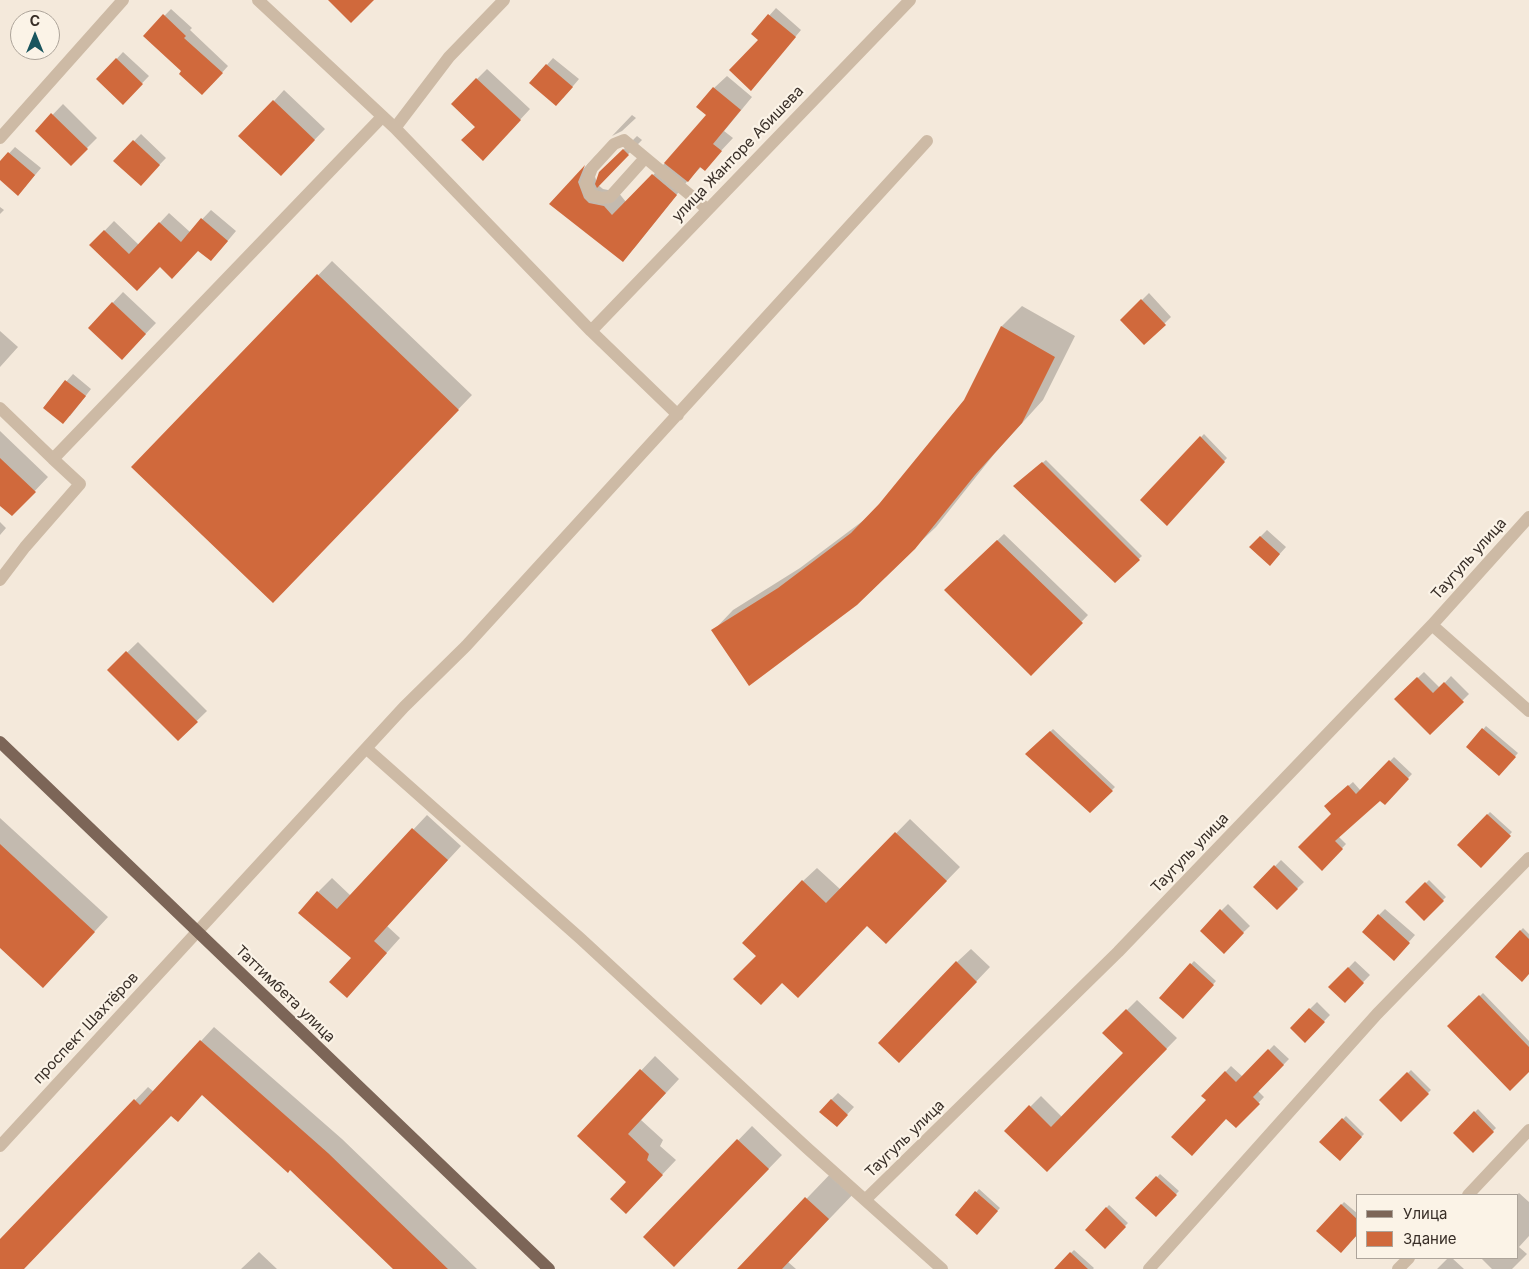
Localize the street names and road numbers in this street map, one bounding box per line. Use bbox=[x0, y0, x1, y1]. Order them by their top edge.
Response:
street label: улица Жанторе Абишева bbox=[668, 82, 808, 226]
street label: Таугуль улица bbox=[1428, 514, 1510, 604]
street label: Таугуль улица bbox=[1148, 809, 1232, 897]
street label: Таттимбета улица bbox=[231, 942, 339, 1046]
street label: проспект Шахтёров bbox=[30, 969, 142, 1087]
street label: Таугуль улица bbox=[861, 1097, 949, 1181]

